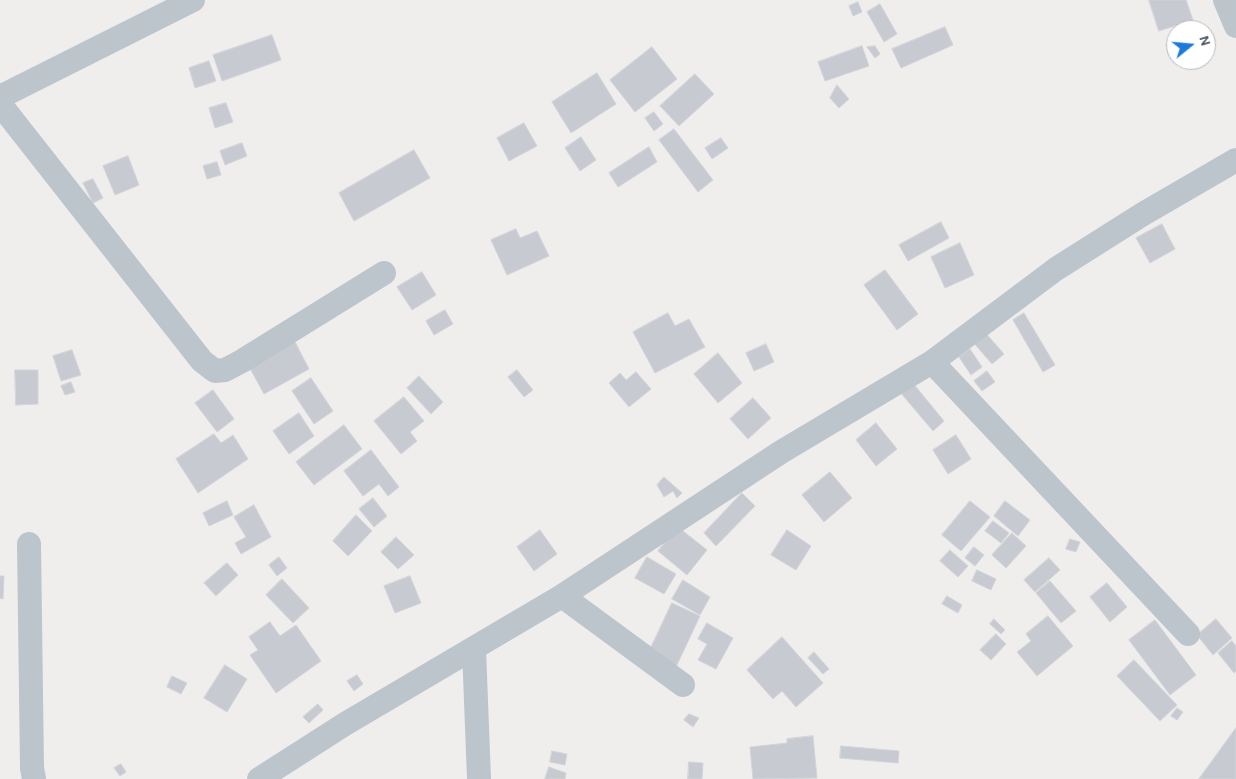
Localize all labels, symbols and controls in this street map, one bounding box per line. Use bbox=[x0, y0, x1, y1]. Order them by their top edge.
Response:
north arrow bbox=[1166, 20, 1216, 70]
text: N bbox=[1195, 33, 1214, 48]

